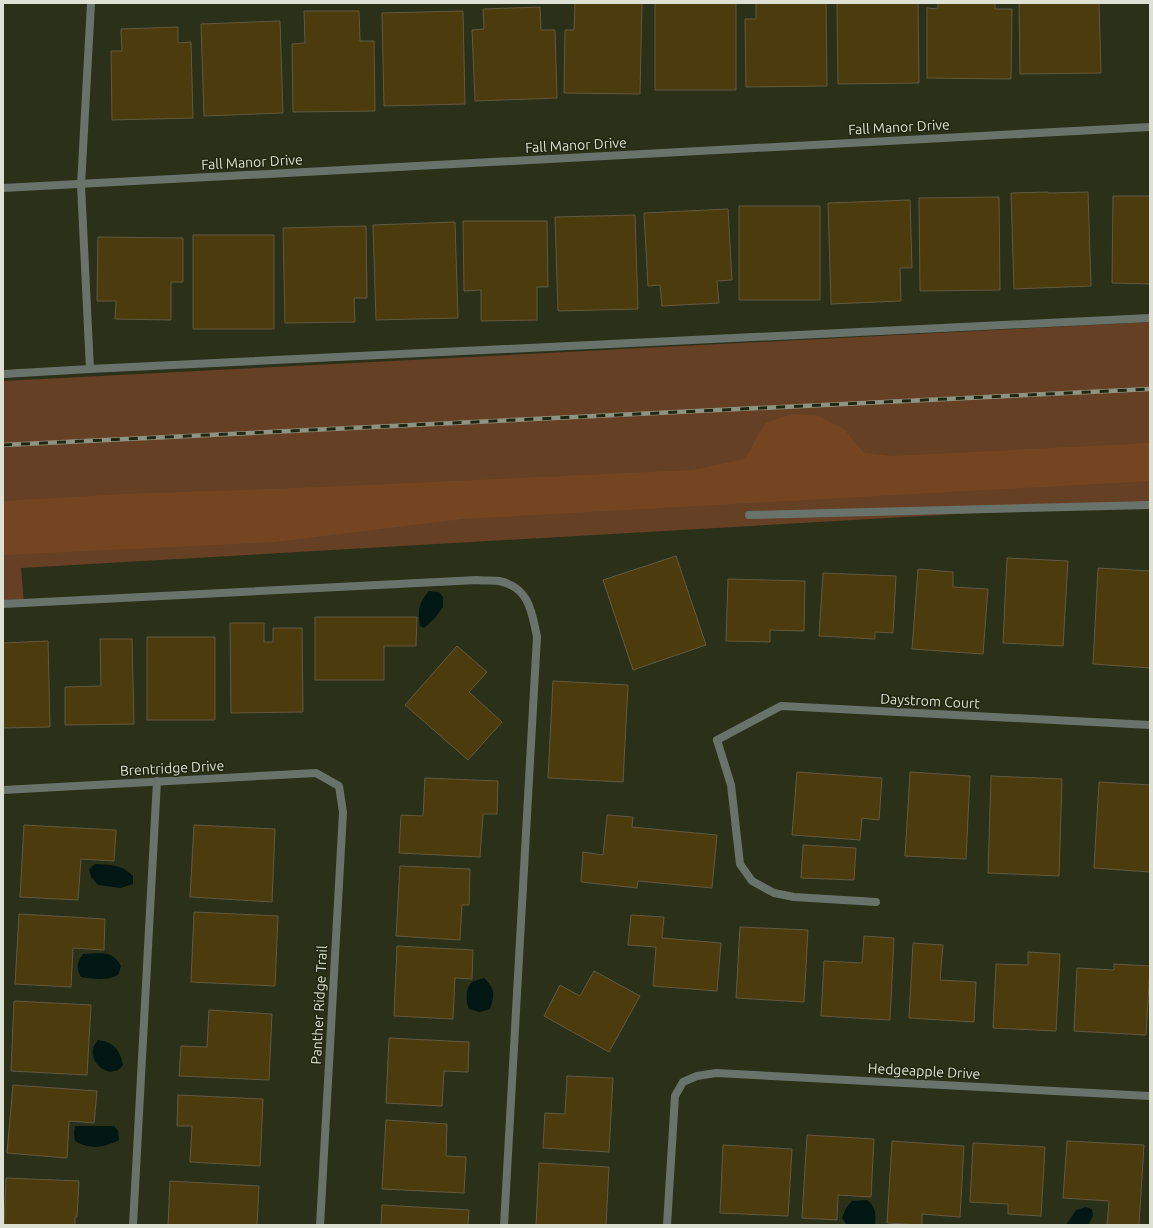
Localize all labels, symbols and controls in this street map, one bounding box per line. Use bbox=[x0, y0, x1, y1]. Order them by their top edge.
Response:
street label: Fall Manor Drive bbox=[848, 116, 950, 138]
street label: Fall Manor Drive bbox=[525, 134, 627, 156]
street label: Fall Manor Drive bbox=[201, 151, 303, 173]
street label: Daystrom Court bbox=[880, 690, 981, 712]
street label: Brentridge Drive bbox=[119, 757, 225, 779]
street label: Panther Ridge Trail bbox=[308, 945, 330, 1065]
street label: Hedgeapple Drive bbox=[867, 1060, 981, 1082]

